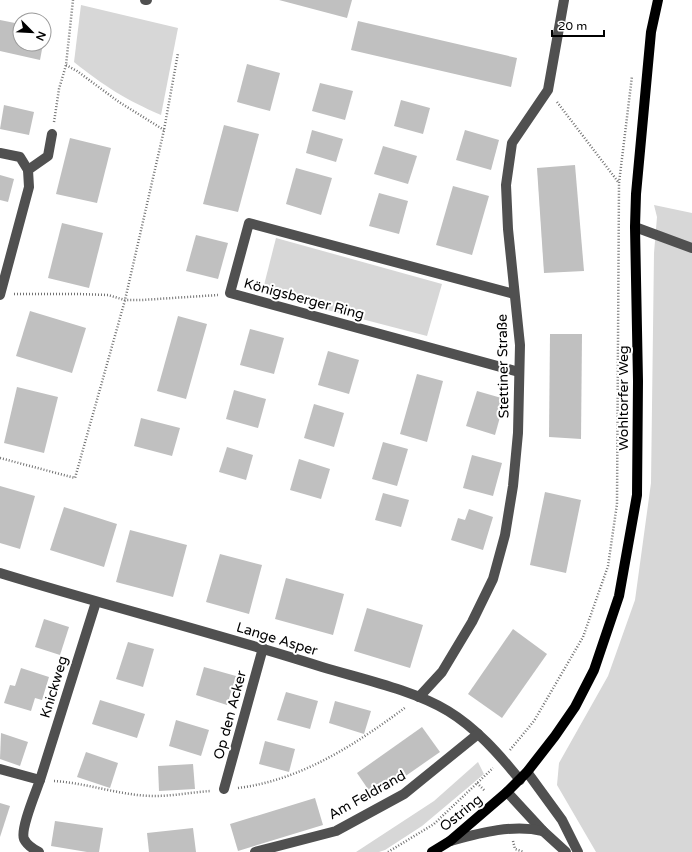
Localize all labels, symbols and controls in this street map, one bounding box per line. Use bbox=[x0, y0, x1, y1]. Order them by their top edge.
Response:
north arrow bbox=[12, 12, 52, 52]
scale bar bbox=[552, 12, 604, 38]
text: 20 m bbox=[558, 19, 587, 33]
text: N bbox=[33, 29, 48, 43]
street label: Königsberger Ring bbox=[242, 275, 366, 323]
street label: Stettiner Straße bbox=[494, 314, 512, 418]
street label: Wohltorfer Weg bbox=[615, 345, 632, 451]
street label: Lange Asper bbox=[234, 619, 320, 660]
street label: Knickweg bbox=[36, 654, 72, 720]
street label: Op den Acker bbox=[210, 668, 250, 761]
street label: Am Feldrand bbox=[325, 767, 409, 823]
street label: Ostring bbox=[436, 791, 486, 835]

